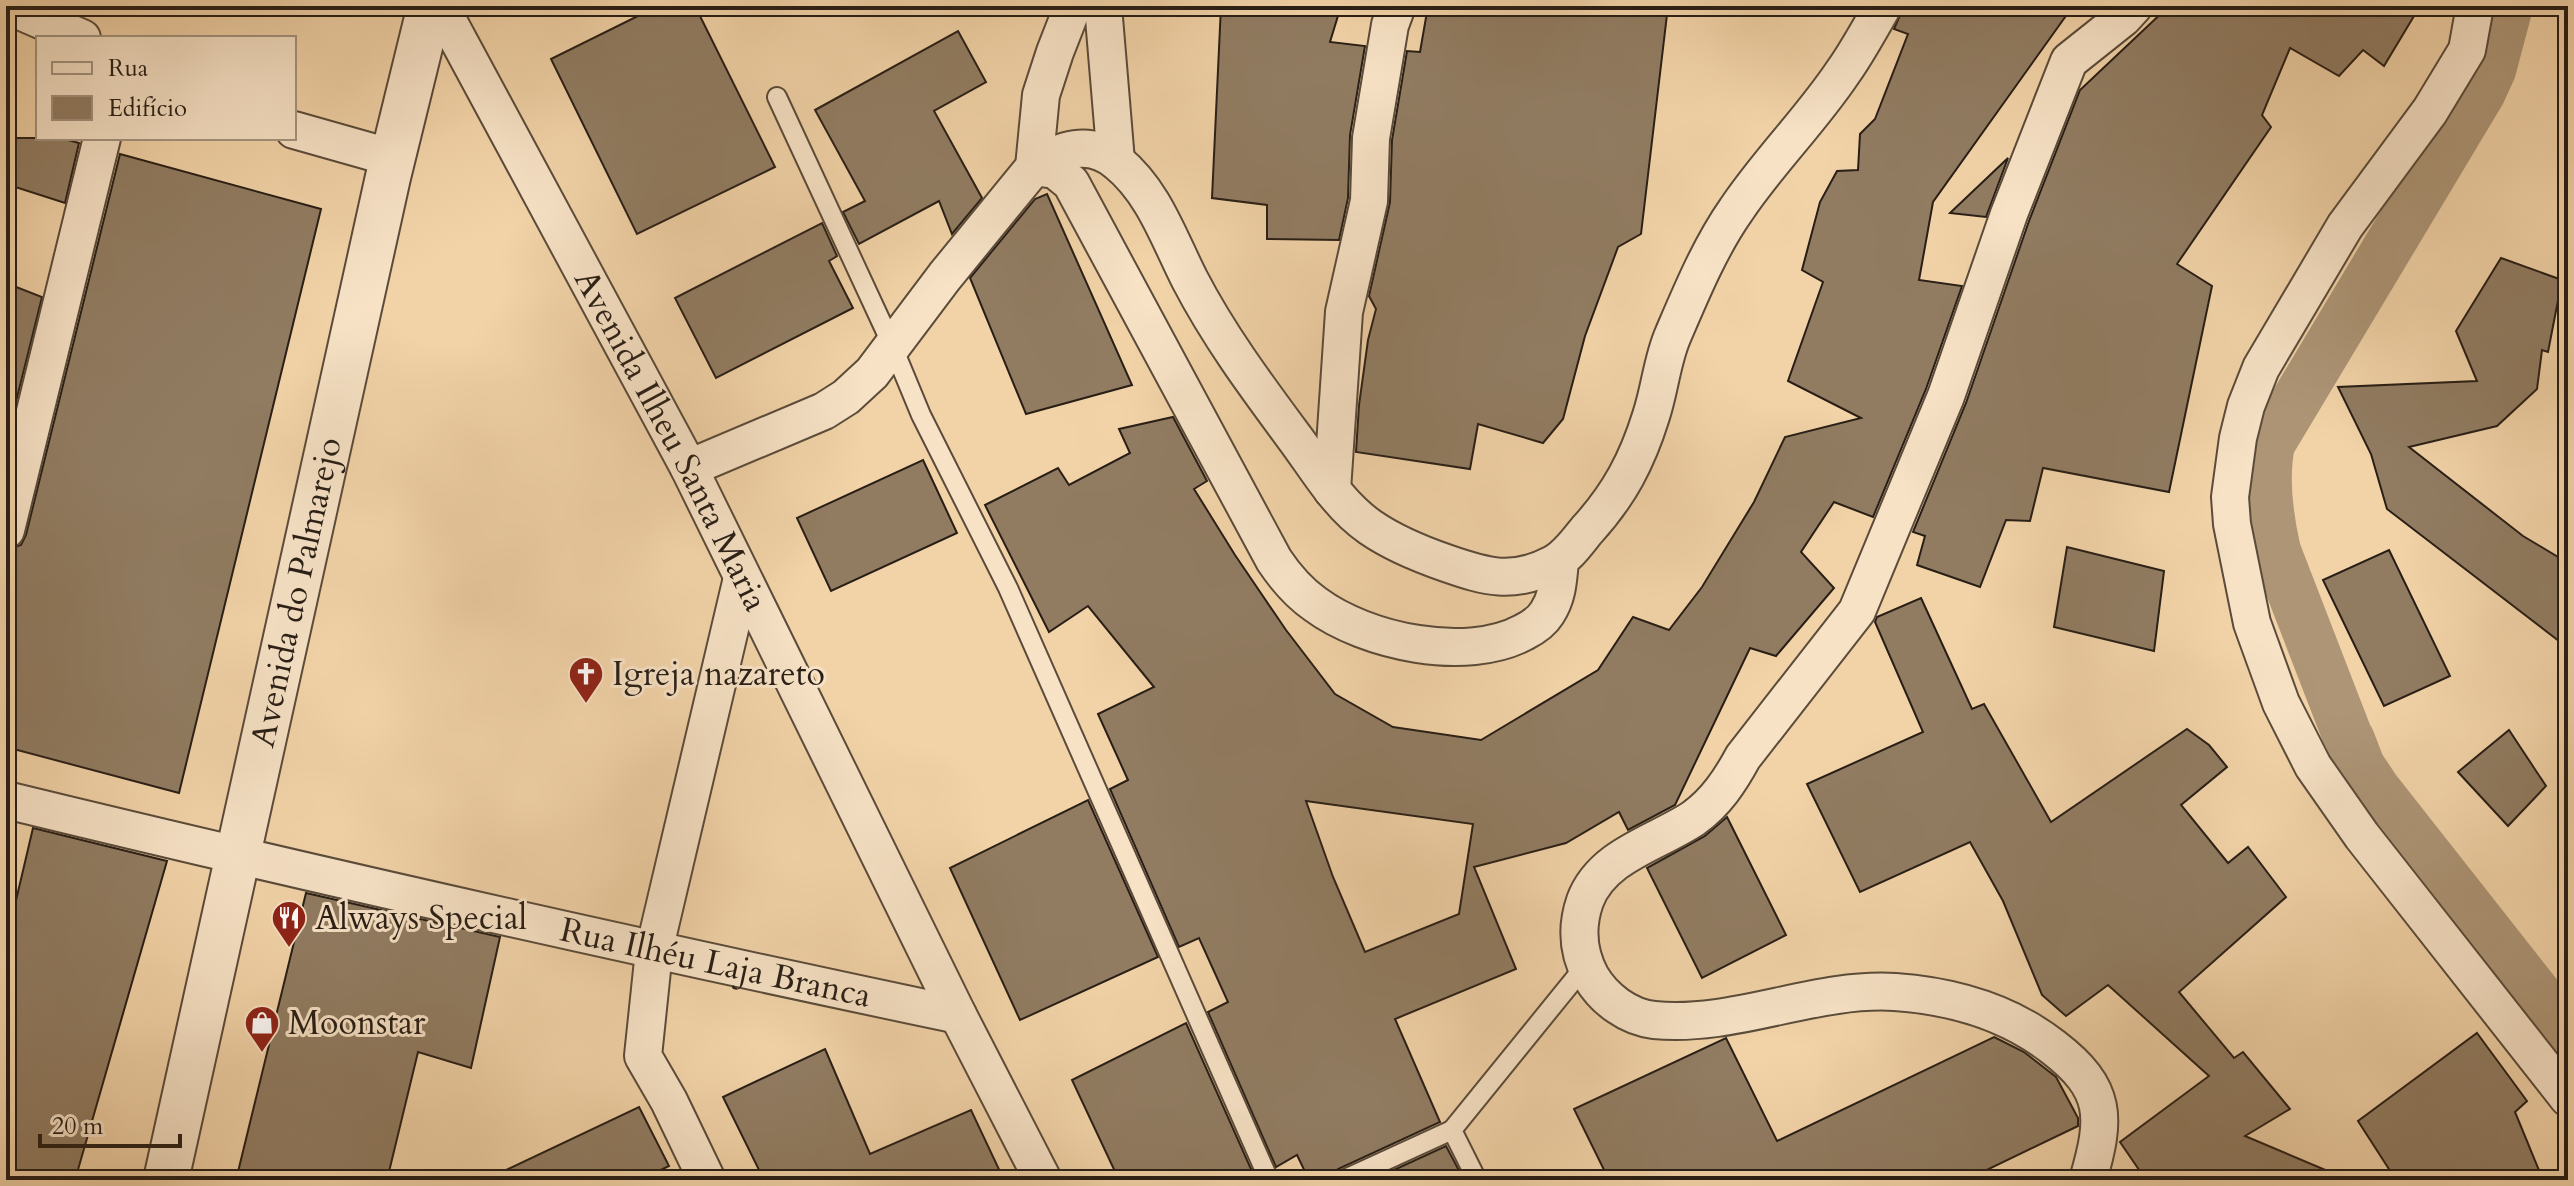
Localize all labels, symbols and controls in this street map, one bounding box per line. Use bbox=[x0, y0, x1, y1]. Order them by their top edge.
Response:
legend bbox=[36, 36, 296, 140]
text: Rua bbox=[108, 52, 149, 85]
text: Edifício bbox=[108, 92, 187, 125]
street label: Avenida Ilheu Santa Maria bbox=[563, 261, 779, 619]
street label: Avenida do Palmarejo bbox=[239, 433, 353, 752]
place label: Igreja nazareto bbox=[612, 651, 825, 697]
church icon: Igreja nazareto bbox=[567, 655, 605, 705]
place label: Always Special bbox=[315, 895, 528, 941]
restaurant icon: Always Special bbox=[270, 899, 308, 949]
street label: Rua Ilhéu Laja Branca bbox=[556, 907, 875, 1019]
place label: Moonstar bbox=[288, 1000, 426, 1046]
shop icon: Moonstar bbox=[243, 1004, 281, 1054]
scale bar bbox=[40, 1098, 180, 1148]
text: 20 m bbox=[52, 1110, 104, 1143]

